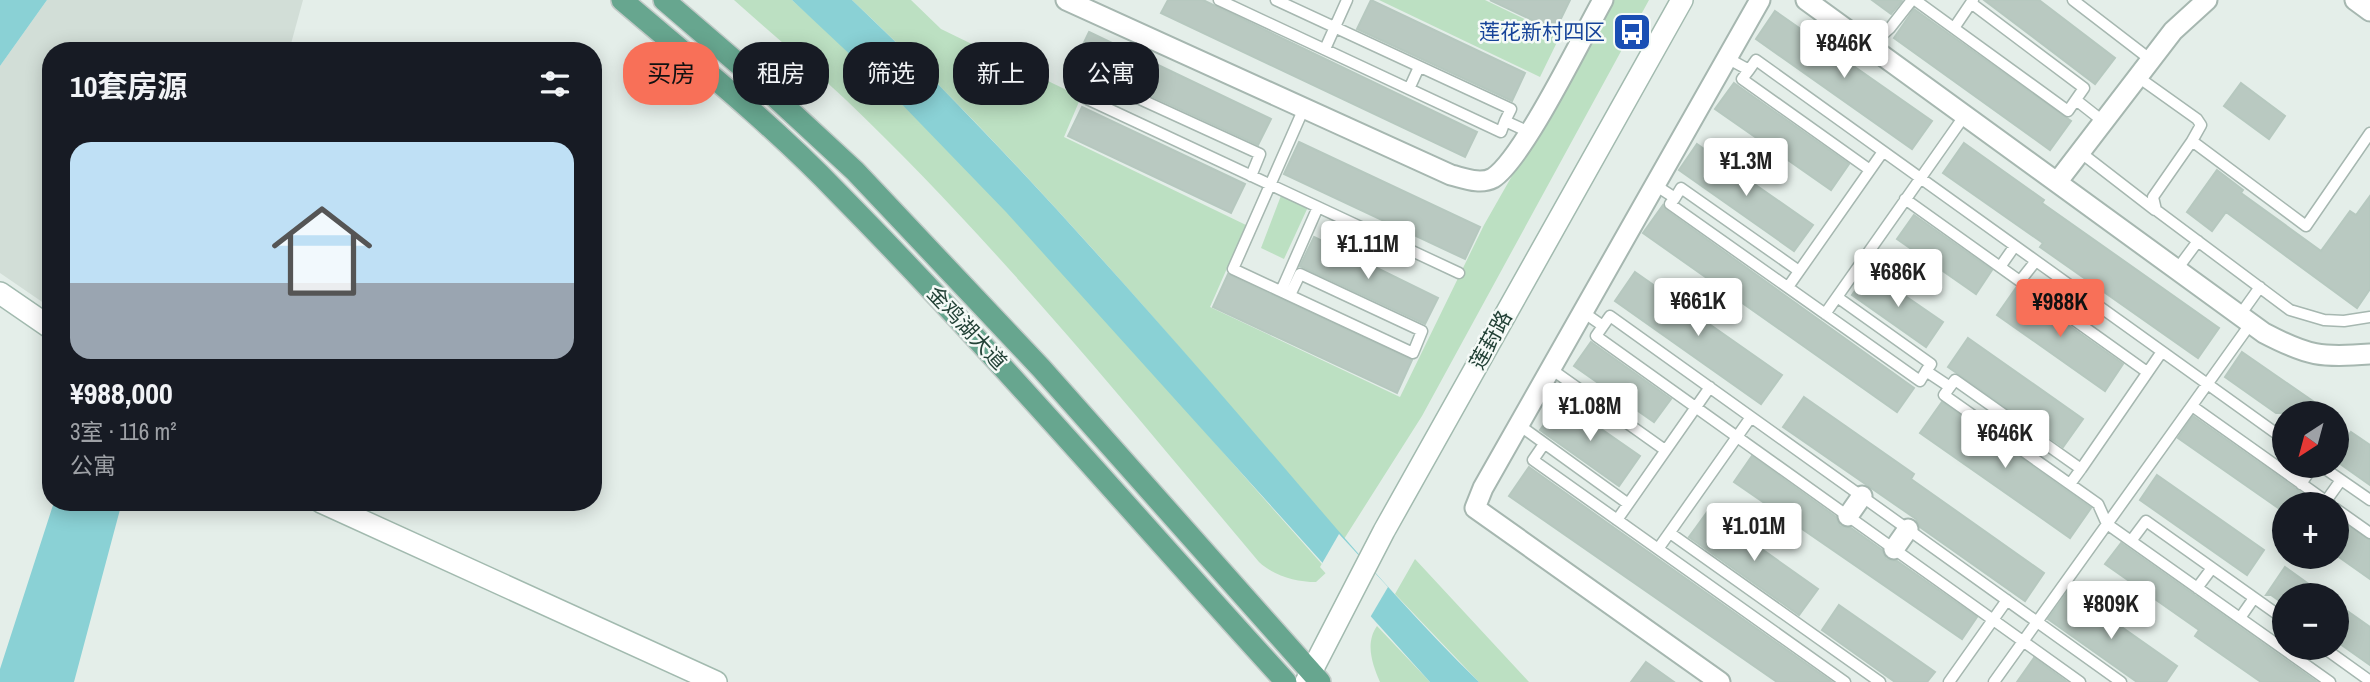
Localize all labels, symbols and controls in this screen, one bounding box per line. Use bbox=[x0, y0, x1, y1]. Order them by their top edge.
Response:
bus stop icon: 莲花新村四区 bbox=[1611, 11, 1653, 53]
place label: 莲花新村四区 bbox=[1479, 17, 1605, 46]
pin: ¥846K bbox=[1795, 20, 1893, 80]
text: ¥846K bbox=[1816, 27, 1872, 58]
chip: 买房 bbox=[623, 42, 719, 105]
chip: 租房 bbox=[733, 42, 829, 105]
chip: 筛选 bbox=[843, 42, 939, 105]
chip: 新上 bbox=[953, 42, 1049, 105]
chip: 公寓 bbox=[1063, 42, 1159, 105]
icon: filters bbox=[536, 65, 574, 103]
text: 10套房源 bbox=[70, 66, 187, 106]
pin: ¥1.3M bbox=[1697, 138, 1795, 198]
text: ¥1.3M bbox=[1720, 145, 1772, 176]
icon: home bbox=[259, 188, 385, 314]
pin: ¥1.11M bbox=[1311, 222, 1425, 281]
text: ¥1.11M bbox=[1337, 228, 1399, 259]
pin: ¥686K bbox=[1849, 250, 1947, 309]
text: ¥686K bbox=[1870, 256, 1926, 287]
pin: ¥661K bbox=[1649, 278, 1747, 338]
street label: 金鸡湖大道 bbox=[921, 279, 1014, 376]
pin: ¥988K bbox=[2011, 280, 2109, 339]
text: ¥661K bbox=[1670, 285, 1726, 316]
text: ¥988K bbox=[2032, 286, 2088, 317]
street label: 莲葑路 bbox=[1463, 305, 1519, 374]
text: ¥988,000 bbox=[70, 373, 173, 413]
pin: ¥1.08M bbox=[1533, 384, 1647, 443]
text: ¥1.08M bbox=[1559, 390, 1621, 421]
north arrow bbox=[2272, 401, 2348, 478]
map controls bbox=[2272, 401, 2349, 660]
pin: ¥646K bbox=[1956, 410, 2054, 470]
text: 3室 · 116 m² bbox=[70, 416, 177, 447]
text: ¥646K bbox=[1977, 417, 2033, 448]
text: 公寓 bbox=[70, 450, 116, 481]
button: + bbox=[2272, 492, 2349, 569]
pin: ¥1.01M bbox=[1697, 504, 1811, 563]
text: ¥1.01M bbox=[1723, 510, 1785, 541]
pin: ¥809K bbox=[2062, 582, 2160, 641]
button: − bbox=[2272, 583, 2349, 660]
text: ¥809K bbox=[2083, 588, 2139, 619]

